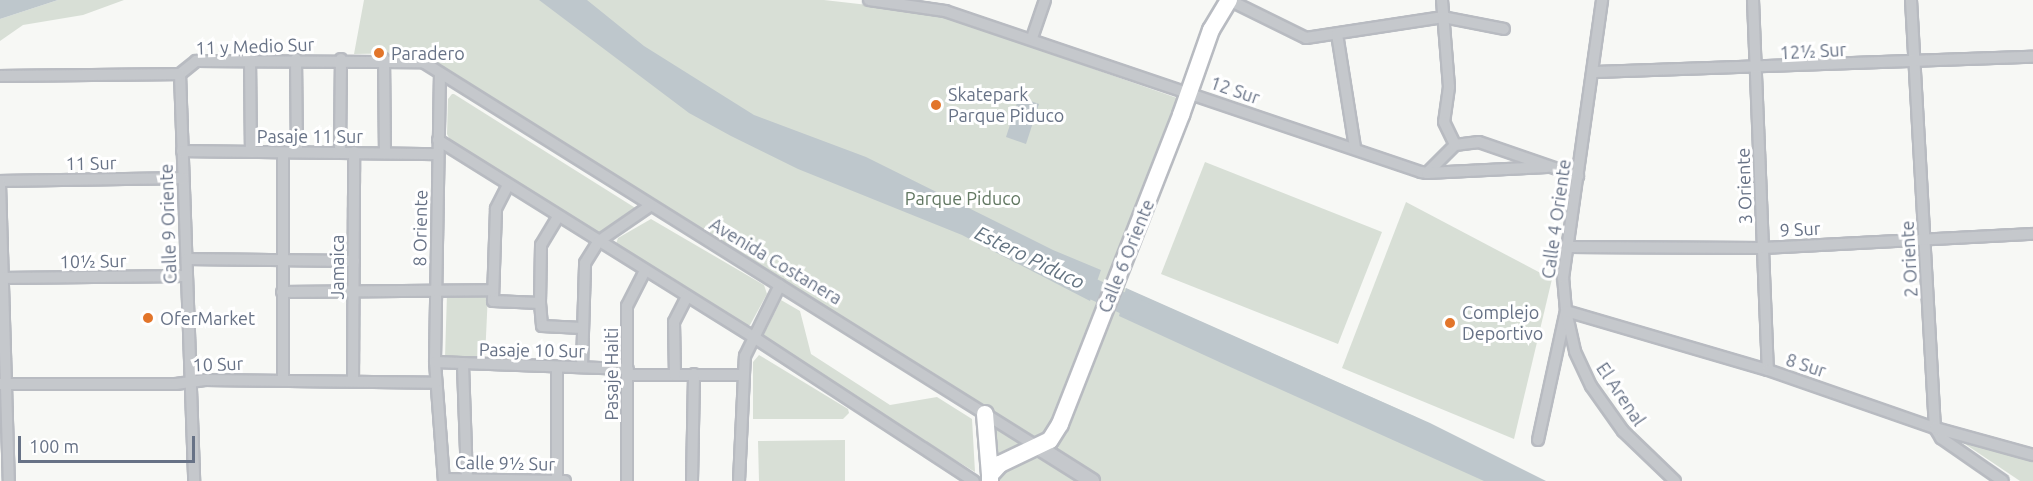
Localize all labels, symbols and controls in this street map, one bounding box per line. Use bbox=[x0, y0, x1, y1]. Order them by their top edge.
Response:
street label: 11 y Medio Sur bbox=[195, 33, 315, 59]
street label: 12½ Sur bbox=[1779, 38, 1847, 64]
place label: Paradero bbox=[391, 42, 465, 64]
marker: Paradero bbox=[372, 46, 386, 60]
street label: 12 Sur bbox=[1207, 71, 1263, 109]
place label: Skatepark Parque Piduco bbox=[948, 84, 1064, 127]
marker: Skatepark Parque Piduco bbox=[929, 98, 943, 112]
street label: Pasaje 11 Sur bbox=[257, 125, 363, 147]
street label: 3 Oriente bbox=[1732, 147, 1756, 225]
street label: 11 Sur bbox=[65, 152, 117, 174]
street label: Calle 4 Oriente bbox=[1537, 158, 1575, 280]
street label: Calle 9 Oriente bbox=[155, 163, 181, 285]
park label: Parque Piduco bbox=[905, 187, 1021, 209]
street label: 8 Oriente bbox=[409, 190, 431, 266]
street label: Calle 6 Oriente bbox=[1093, 196, 1159, 316]
street label: Avenida Costanera bbox=[706, 213, 846, 309]
street label: 9 Sur bbox=[1779, 217, 1821, 241]
water label: Estero Piduco bbox=[971, 220, 1089, 294]
street label: 2 Oriente bbox=[1896, 220, 1922, 298]
street label: Jamaica bbox=[326, 235, 348, 299]
street label: 10½ Sur bbox=[59, 250, 127, 272]
place label: Complejo Deportivo bbox=[1462, 302, 1543, 344]
place label: OferMarket bbox=[160, 307, 255, 329]
marker: OferMarket bbox=[141, 311, 155, 325]
marker: Complejo Deportivo bbox=[1443, 316, 1457, 330]
street label: Pasaje Haiti bbox=[600, 328, 622, 420]
street label: Pasaje 10 Sur bbox=[479, 338, 585, 362]
street label: 8 Sur bbox=[1783, 348, 1829, 382]
street label: 10 Sur bbox=[192, 352, 244, 376]
street label: El Arenal bbox=[1592, 358, 1650, 430]
scale bar bbox=[21, 424, 198, 462]
text: 100 m bbox=[29, 436, 79, 456]
street label: Calle 9½ Sur bbox=[455, 451, 555, 475]

